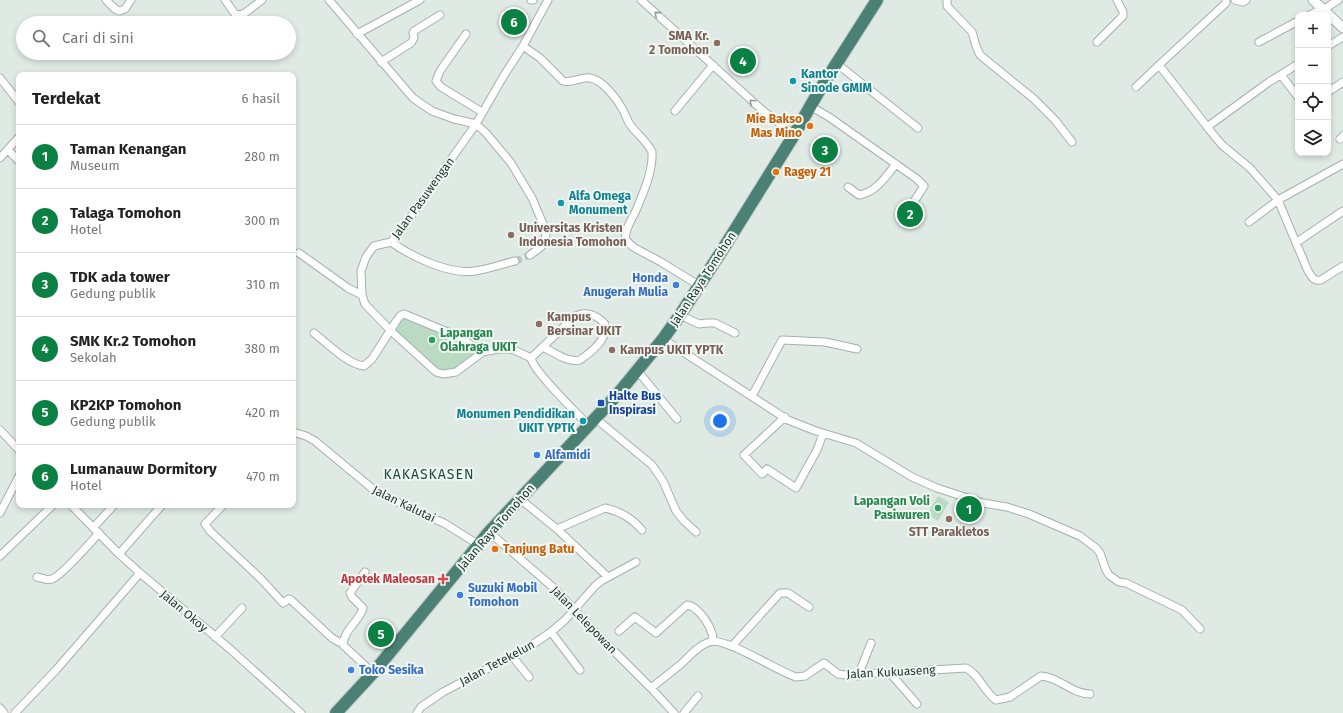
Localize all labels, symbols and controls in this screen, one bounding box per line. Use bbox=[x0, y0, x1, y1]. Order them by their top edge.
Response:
pin: 6 bbox=[501, 7, 527, 37]
one-way arrow bbox=[654, 11, 662, 18]
map controls bbox=[1295, 12, 1331, 156]
button: + bbox=[1295, 12, 1331, 48]
search box bbox=[16, 16, 296, 60]
icon: search bbox=[30, 27, 52, 49]
text: Cari di sini bbox=[62, 29, 134, 47]
place label: SMA Kr. 2 Tomohon bbox=[649, 29, 709, 57]
marker: SMA Kr. 2 Tomohon bbox=[712, 38, 722, 48]
pin: 4 bbox=[730, 46, 756, 76]
button: − bbox=[1295, 48, 1331, 84]
place label: Kantor Sinode GMIM bbox=[801, 67, 873, 95]
marker: Kantor Sinode GMIM bbox=[788, 76, 798, 86]
button: locate bbox=[1295, 84, 1331, 120]
text: Terdekat bbox=[32, 88, 101, 109]
text: 6 hasil bbox=[242, 91, 280, 106]
one-way arrow bbox=[750, 100, 757, 107]
place label: Mie Bakso Mas Mino bbox=[746, 112, 802, 140]
button: layers bbox=[1295, 120, 1331, 156]
marker: Mie Bakso Mas Mino bbox=[805, 121, 815, 131]
pin: 3 bbox=[812, 135, 838, 165]
text: Taman Kenangan bbox=[70, 140, 187, 158]
text: 1 bbox=[42, 149, 48, 164]
text: 280 m bbox=[245, 149, 280, 164]
street label: Jalan Pasuwengan bbox=[389, 155, 457, 241]
text: Museum bbox=[70, 158, 120, 173]
place label: Ragey 21 bbox=[784, 165, 831, 179]
marker: Ragey 21 bbox=[771, 167, 781, 177]
place label: Alfa Omega Monument bbox=[568, 189, 631, 217]
marker: Alfa Omega Monument bbox=[556, 198, 566, 208]
pin: 2 bbox=[897, 199, 923, 229]
text: Talaga Tomohon bbox=[70, 204, 181, 222]
text: 2 bbox=[42, 213, 48, 228]
text: 300 m bbox=[244, 213, 280, 228]
place label: Universitas Kristen Indonesia Tomohon bbox=[519, 221, 627, 249]
text: Hotel bbox=[70, 222, 102, 237]
street label: Jalan Raya Tomohon bbox=[667, 229, 739, 329]
marker: Universitas Kristen Indonesia Tomohon bbox=[506, 230, 516, 240]
text: TDK ada tower bbox=[70, 268, 170, 286]
place label: Honda Anugerah Mulia bbox=[583, 271, 668, 299]
text: 3 bbox=[42, 277, 48, 292]
text: 310 m bbox=[246, 277, 280, 292]
marker: Honda Anugerah Mulia bbox=[671, 280, 681, 290]
text: Gedung publik bbox=[70, 286, 156, 301]
place label: Kampus Bersinar UKIT bbox=[547, 310, 622, 338]
marker: Kampus Bersinar UKIT bbox=[534, 319, 544, 329]
place label: Lapangan Olahraga UKIT bbox=[440, 326, 518, 354]
text: SMK Kr.2 Tomohon bbox=[70, 332, 196, 350]
marker: Lapangan Olahraga UKIT bbox=[427, 335, 437, 345]
text: 4 bbox=[41, 341, 49, 356]
text: 380 m bbox=[245, 341, 280, 356]
place label: Kampus UKIT YPTK bbox=[620, 343, 724, 357]
marker: Kampus UKIT YPTK bbox=[607, 345, 617, 355]
text: Sekolah bbox=[70, 350, 117, 365]
place label: Halte Bus Inspirasi bbox=[609, 389, 661, 417]
text: KP2KP Tomohon bbox=[70, 396, 182, 414]
marker: Halte Bus Inspirasi bbox=[596, 398, 606, 408]
text: 5 bbox=[42, 405, 48, 420]
text: 420 m bbox=[245, 405, 280, 420]
place label: Monumen Pendidikan UKIT YPTK bbox=[457, 407, 575, 435]
your location bbox=[710, 411, 730, 431]
text: Gedung publik bbox=[70, 414, 156, 429]
marker: Monumen Pendidikan UKIT YPTK bbox=[578, 416, 588, 426]
place label: Alfamidi bbox=[544, 448, 590, 462]
marker: Alfamidi bbox=[532, 450, 542, 460]
text: Lumanauw Dormitory bbox=[70, 460, 217, 478]
district label: KAKASKASEN bbox=[383, 466, 475, 483]
text: 6 bbox=[41, 469, 49, 484]
text: 470 m bbox=[246, 469, 280, 484]
text: Hotel bbox=[70, 478, 102, 493]
street label: Jalan Raya Tomohon bbox=[455, 481, 537, 573]
street label: Jalan Kalutai bbox=[370, 483, 438, 525]
place label: Lapangan Voli Pasiwuren bbox=[854, 494, 930, 522]
pin: 1 bbox=[956, 494, 982, 524]
marker: Lapangan Voli Pasiwuren bbox=[933, 503, 943, 513]
marker: STT Parakletos bbox=[944, 514, 954, 524]
place label: STT Parakletos bbox=[909, 525, 989, 539]
place label: Tanjung Batu bbox=[503, 542, 575, 556]
marker: Tanjung Batu bbox=[490, 544, 500, 554]
place label: Apotek Maleosan bbox=[340, 572, 435, 586]
marker: Apotek Maleosan bbox=[438, 574, 448, 584]
place label: Suzuki Mobil Tomohon bbox=[468, 581, 538, 609]
street label: Jalan Lelepowan bbox=[548, 583, 620, 657]
street label: Jalan Okoy bbox=[157, 587, 211, 635]
marker: Suzuki Mobil Tomohon bbox=[455, 590, 465, 600]
pin: 5 bbox=[368, 619, 394, 649]
street label: Jalan Tetekelun bbox=[457, 637, 537, 689]
place label: Toko Sesika bbox=[359, 663, 424, 677]
street label: Jalan Kukuaseng bbox=[846, 663, 937, 681]
marker: Toko Sesika bbox=[346, 665, 356, 675]

